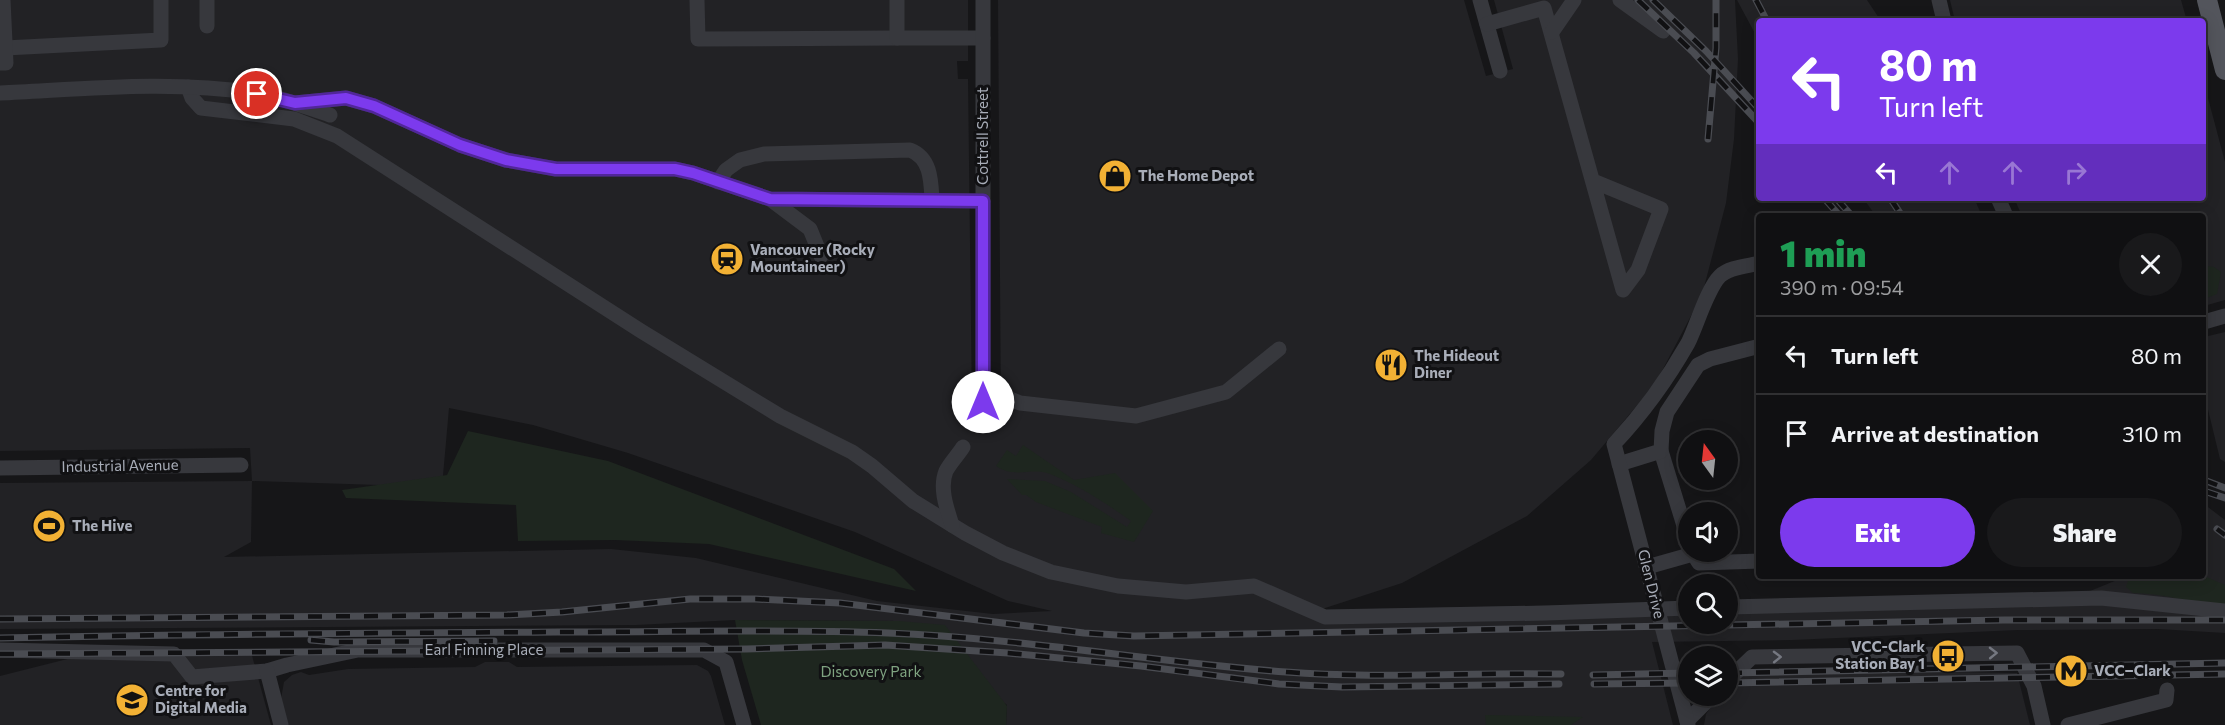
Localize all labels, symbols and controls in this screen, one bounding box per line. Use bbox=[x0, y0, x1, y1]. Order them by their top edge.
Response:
text: 80 m bbox=[1879, 38, 1978, 90]
icon: left bbox=[1780, 42, 1858, 120]
pin bbox=[231, 68, 282, 119]
icon: arrive bbox=[240, 77, 273, 110]
street label: Cottrell Street bbox=[973, 87, 991, 185]
text: Turn left bbox=[1879, 90, 1983, 123]
icon: left bbox=[1870, 156, 1903, 189]
icon: ahead bbox=[1933, 156, 1966, 189]
icon: ahead bbox=[1996, 156, 2029, 189]
icon: right bbox=[2059, 156, 2092, 189]
shop icon: The Home Depot bbox=[1097, 158, 1133, 194]
place label: The Home Depot bbox=[1138, 166, 1254, 184]
text: 1 min bbox=[1780, 230, 1866, 274]
button: close bbox=[2119, 233, 2182, 296]
place label: Vancouver (Rocky Mountaineer) bbox=[750, 240, 876, 275]
station icon: Vancouver (Rocky Mountaineer) bbox=[709, 241, 745, 277]
text: 390 m · 09:54 bbox=[1780, 275, 1904, 299]
icon: left bbox=[1780, 339, 1813, 372]
text: Turn left bbox=[1831, 342, 1918, 369]
text: 80 m bbox=[2131, 342, 2182, 369]
place label: The Hideout Diner bbox=[1414, 346, 1499, 381]
restaurant icon: The Hideout Diner bbox=[1373, 347, 1409, 383]
position arrow bbox=[951, 370, 1015, 434]
icon: arrive bbox=[1780, 417, 1813, 450]
text: Arrive at destination bbox=[1831, 420, 2039, 447]
text: 310 m bbox=[2122, 420, 2182, 447]
north arrow bbox=[1678, 430, 1738, 490]
map controls bbox=[1678, 430, 1738, 706]
street label: Industrial Avenue bbox=[61, 455, 179, 475]
button: Exit bbox=[1780, 498, 1975, 567]
button: Share bbox=[1987, 498, 2182, 567]
button: sound bbox=[1678, 502, 1738, 562]
sports icon: The Hive bbox=[31, 508, 67, 544]
place label: The Hive bbox=[72, 516, 132, 534]
street label: Glen Drive bbox=[1635, 547, 1669, 620]
button: search bbox=[1678, 574, 1738, 634]
place label: VCC-Clark Station Bay 1 bbox=[1835, 637, 1925, 672]
bus stop icon: VCC-Clark Station Bay 1 bbox=[1930, 638, 1966, 674]
street label: Earl Finning Place bbox=[425, 640, 544, 658]
button: layers bbox=[1678, 646, 1738, 706]
one-way arrow bbox=[1988, 647, 1997, 660]
one-way arrow bbox=[1772, 651, 1781, 663]
metro station icon: VCC–Clark bbox=[2053, 653, 2089, 689]
place label: VCC–Clark bbox=[2094, 661, 2171, 679]
park label: Discovery Park bbox=[820, 662, 922, 680]
place label: Centre for Digital Media bbox=[155, 681, 247, 716]
school or university icon: Centre for Digital Media bbox=[114, 682, 150, 718]

